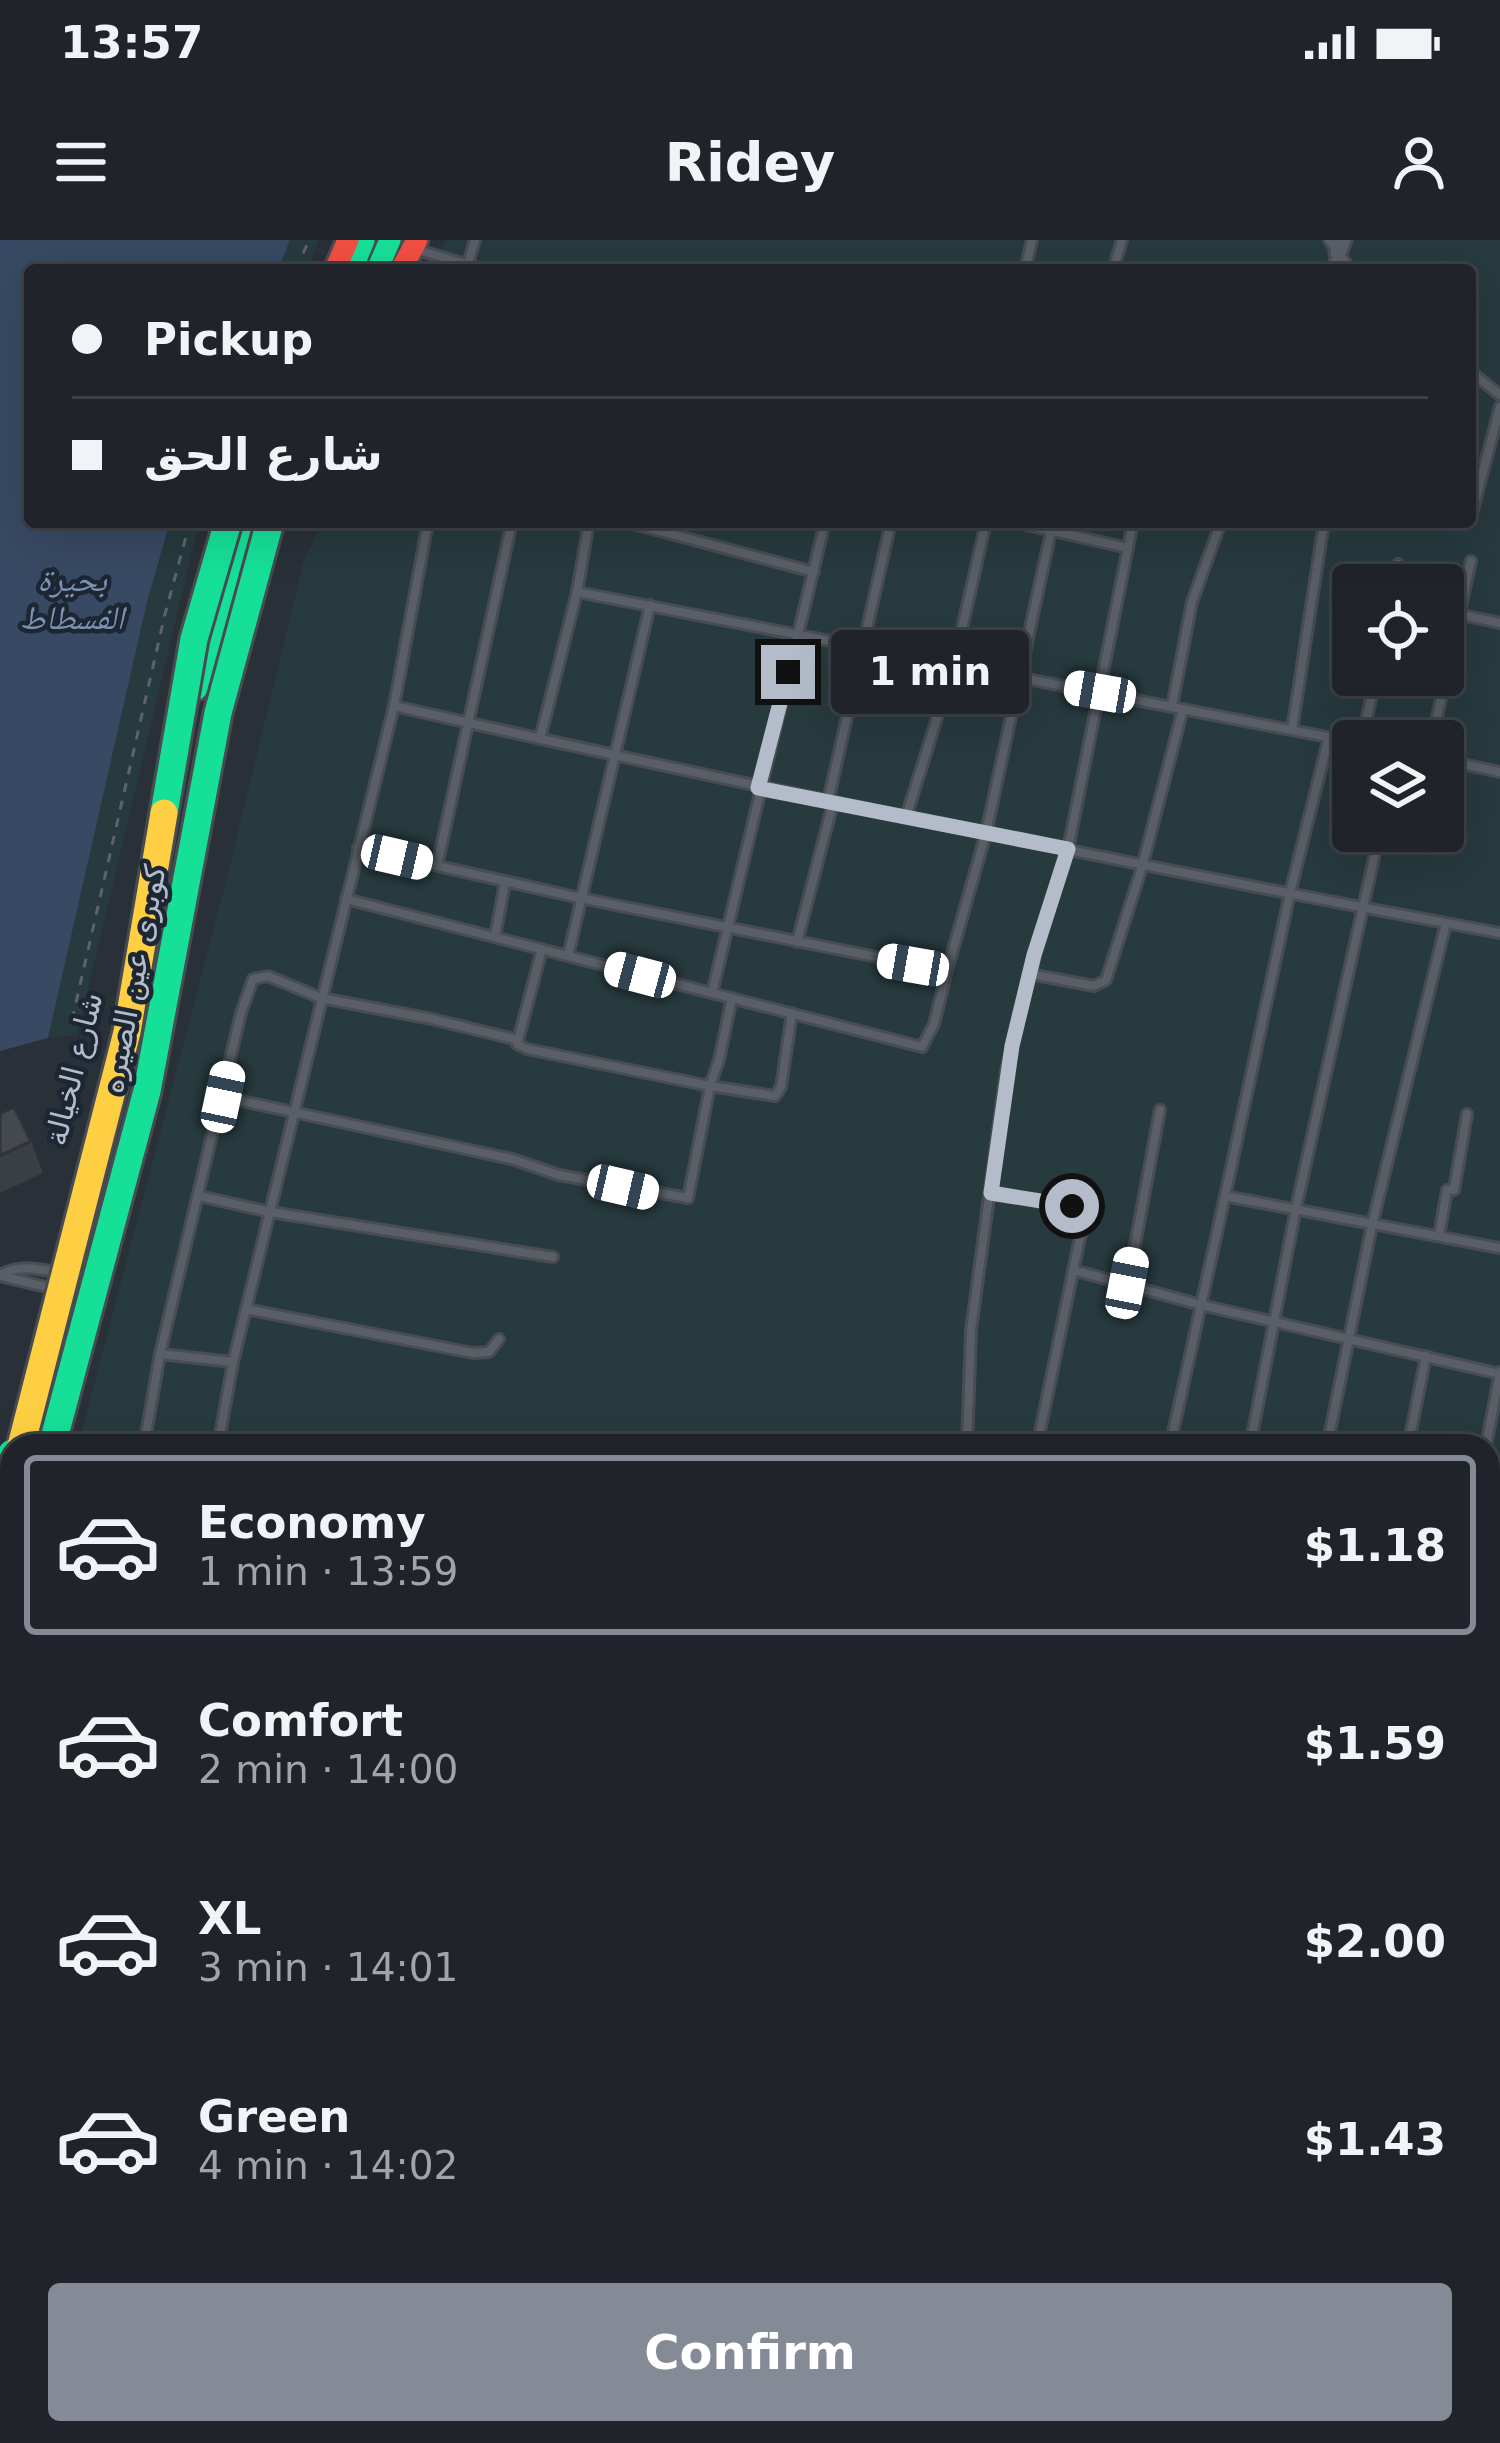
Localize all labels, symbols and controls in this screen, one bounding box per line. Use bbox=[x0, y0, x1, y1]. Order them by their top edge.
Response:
text: 13:57 bbox=[60, 16, 203, 69]
icon: menu bbox=[48, 129, 114, 195]
icon: person bbox=[1386, 129, 1452, 195]
text: Ridey bbox=[665, 131, 835, 194]
text: Pickup bbox=[144, 313, 313, 366]
text: شارع الحق bbox=[144, 428, 383, 481]
water label: بحيرة الفسطاط bbox=[20, 560, 127, 637]
map controls bbox=[1332, 564, 1464, 852]
button: locate bbox=[1332, 564, 1464, 696]
callout: 1 min bbox=[830, 630, 1028, 714]
route end bbox=[761, 645, 815, 699]
text: 1 min bbox=[869, 649, 991, 694]
car bbox=[1061, 668, 1139, 716]
button: layers bbox=[1332, 720, 1464, 852]
car bbox=[358, 831, 436, 883]
street label: كوبرى عين الصيره bbox=[94, 861, 173, 1096]
car bbox=[874, 941, 952, 989]
car bbox=[601, 948, 679, 1002]
street label: شارع الخيالة bbox=[38, 989, 109, 1149]
car bbox=[198, 1058, 248, 1136]
car bbox=[584, 1161, 662, 1213]
route start bbox=[1045, 1179, 1099, 1233]
car bbox=[1102, 1244, 1152, 1322]
icon: car bbox=[54, 1491, 162, 1599]
text: Economy bbox=[198, 1496, 426, 1549]
text: $1.18 bbox=[1304, 1519, 1446, 1572]
text: 1 min · 13:59 bbox=[198, 1549, 458, 1594]
icon: car bbox=[54, 1689, 162, 1797]
text: Comfort bbox=[198, 1694, 403, 1747]
text: $1.59 bbox=[1304, 1717, 1446, 1770]
text: 2 min · 14:00 bbox=[198, 1747, 458, 1792]
icon: car bbox=[54, 1887, 162, 1995]
text: XL bbox=[198, 1892, 261, 1945]
text: $2.00 bbox=[1304, 1915, 1446, 1968]
text: 3 min · 14:01 bbox=[198, 1945, 458, 1990]
icon: car bbox=[54, 2085, 162, 2193]
text: Green bbox=[198, 2090, 350, 2143]
text: $1.43 bbox=[1304, 2113, 1446, 2166]
text: 4 min · 14:02 bbox=[198, 2143, 458, 2188]
button: Confirm bbox=[48, 2283, 1452, 2421]

